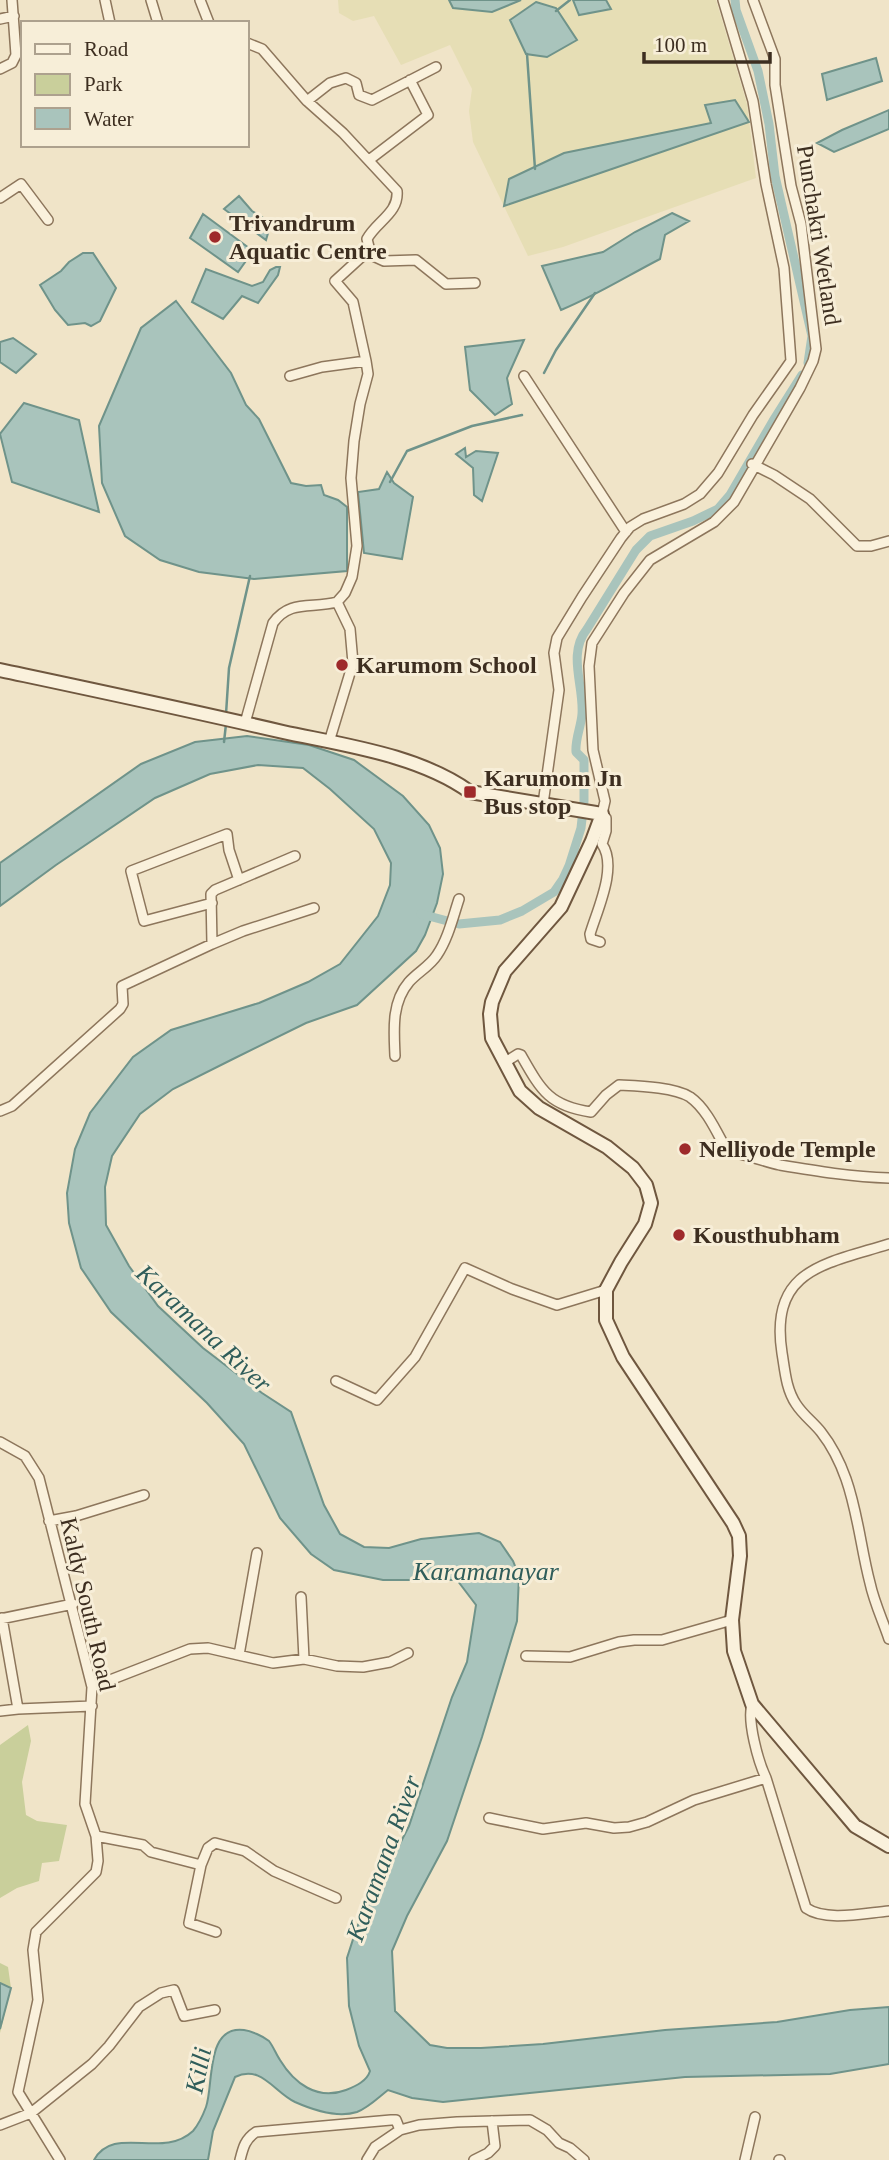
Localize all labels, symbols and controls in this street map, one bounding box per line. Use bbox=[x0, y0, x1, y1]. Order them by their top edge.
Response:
legend bbox=[21, 21, 248, 147]
scale bar bbox=[644, 21, 770, 65]
text: 100 m bbox=[654, 33, 707, 57]
text: Road bbox=[84, 37, 129, 61]
text: Park bbox=[84, 72, 123, 96]
text: Water bbox=[84, 107, 134, 131]
street label: Punchakri Wetland bbox=[792, 143, 846, 327]
place label: Trivandrum Aquatic Centre bbox=[229, 210, 387, 264]
marker: Trivandrum Aquatic Centre bbox=[207, 229, 223, 245]
place label: Karumom School bbox=[356, 652, 537, 678]
marker: Karumom School bbox=[334, 657, 350, 673]
place label: Karumom Jn Bus stop bbox=[484, 765, 622, 819]
marker: Karumom Jn Bus stop bbox=[462, 784, 478, 800]
place label: Nelliyode Temple bbox=[699, 1136, 876, 1162]
marker: Nelliyode Temple bbox=[677, 1141, 693, 1157]
place label: Kousthubham bbox=[693, 1222, 840, 1248]
marker: Kousthubham bbox=[671, 1227, 687, 1243]
water label: Karamana River bbox=[129, 1258, 278, 1399]
street label: Kaldy South Road bbox=[55, 1515, 121, 1693]
water label: Karamanayar bbox=[412, 1557, 560, 1586]
water label: Karamana River bbox=[340, 1771, 427, 1946]
water label: Killi bbox=[179, 2044, 217, 2097]

